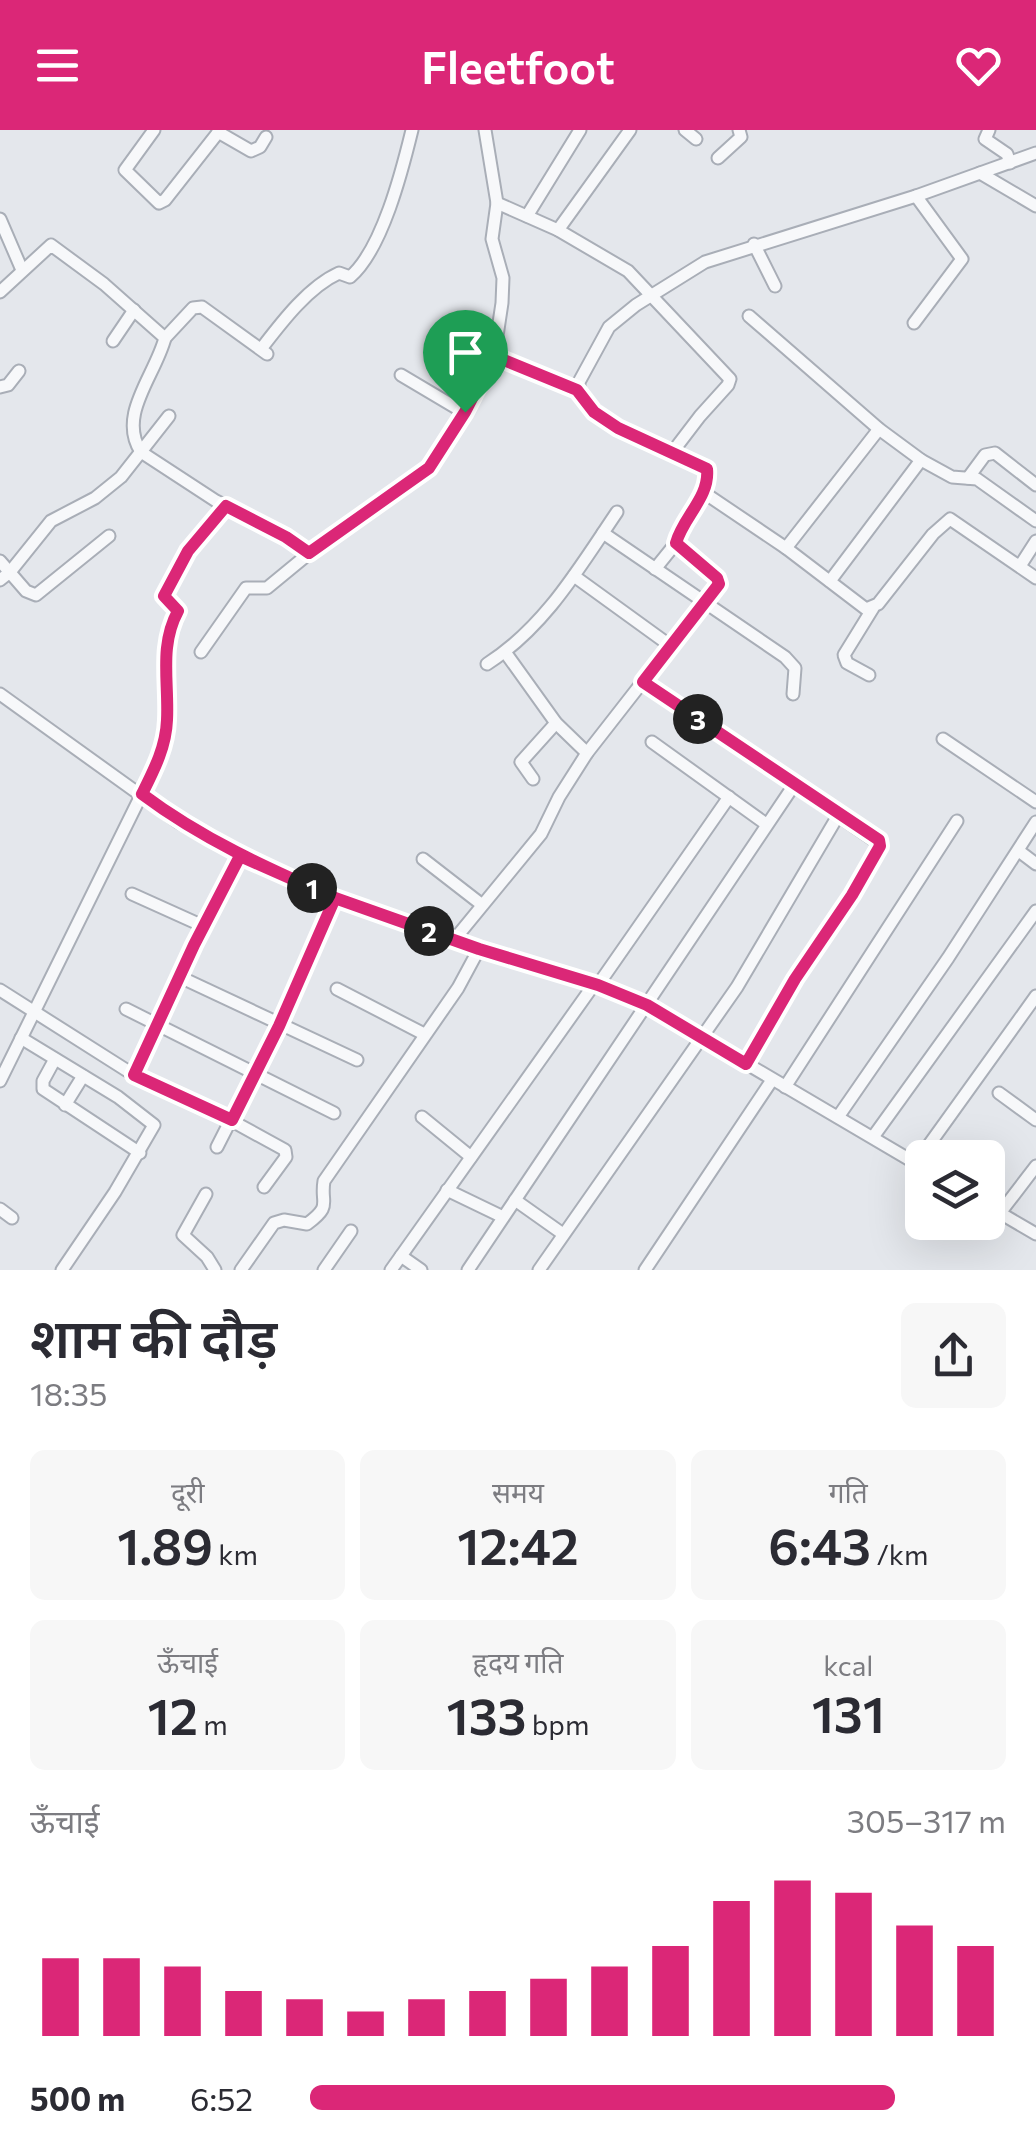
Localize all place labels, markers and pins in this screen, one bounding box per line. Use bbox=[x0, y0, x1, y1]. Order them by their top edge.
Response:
pin bbox=[423, 310, 508, 413]
pin: 3 bbox=[673, 694, 723, 744]
pin: 1 bbox=[287, 863, 337, 913]
pin: 2 bbox=[404, 906, 454, 956]

